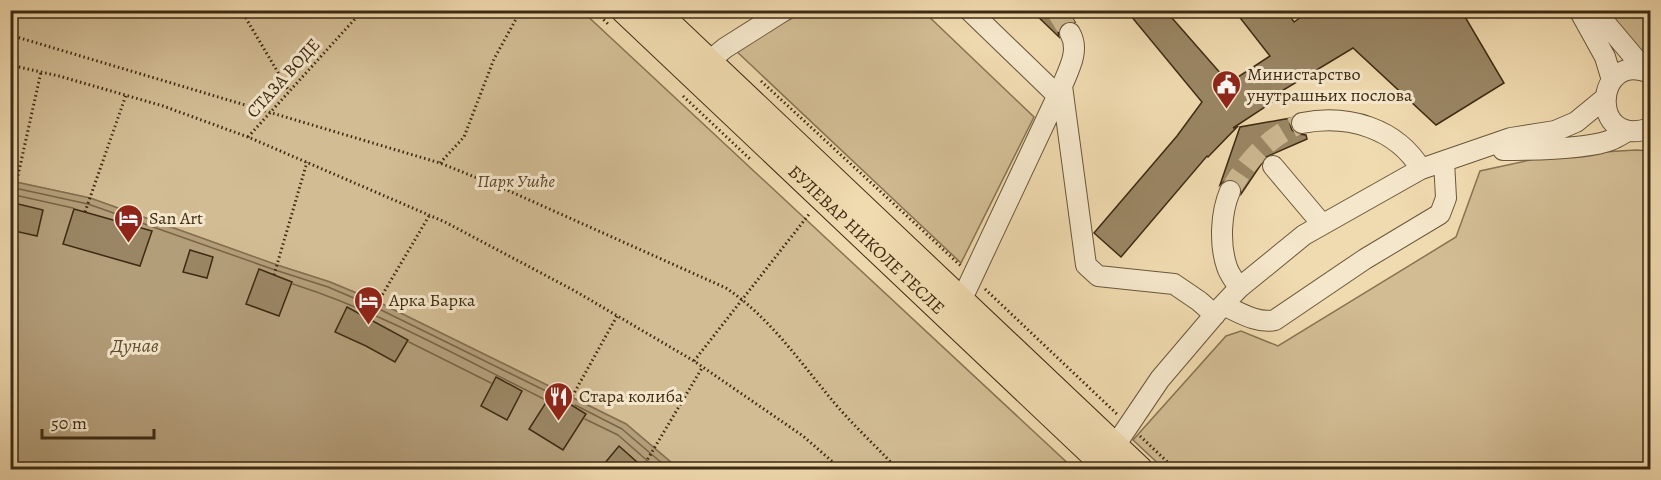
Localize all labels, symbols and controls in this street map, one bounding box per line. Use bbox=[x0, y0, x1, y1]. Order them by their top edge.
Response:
street label: СТАЗА ВОДЕ bbox=[241, 33, 325, 123]
place label: Министарство унутрашњих послова bbox=[1246, 62, 1413, 107]
public building icon: Министарство унутрашњих послова bbox=[1210, 68, 1242, 110]
street label: БУЛЕВАР НИКОЛЕ ТЕСЛЕ bbox=[783, 160, 950, 320]
park label: Парк Ушће bbox=[477, 169, 556, 193]
hotel icon: San Art bbox=[112, 202, 144, 244]
place label: San Art bbox=[149, 206, 203, 230]
hotel icon: Арка Барка bbox=[352, 284, 384, 326]
place label: Арка Барка bbox=[388, 288, 476, 312]
water label: Дунав bbox=[109, 332, 159, 359]
restaurant icon: Стара колиба bbox=[542, 380, 574, 422]
place label: Стара колиба bbox=[579, 384, 684, 408]
scale bar bbox=[42, 402, 154, 440]
text: 50 m bbox=[51, 411, 87, 435]

